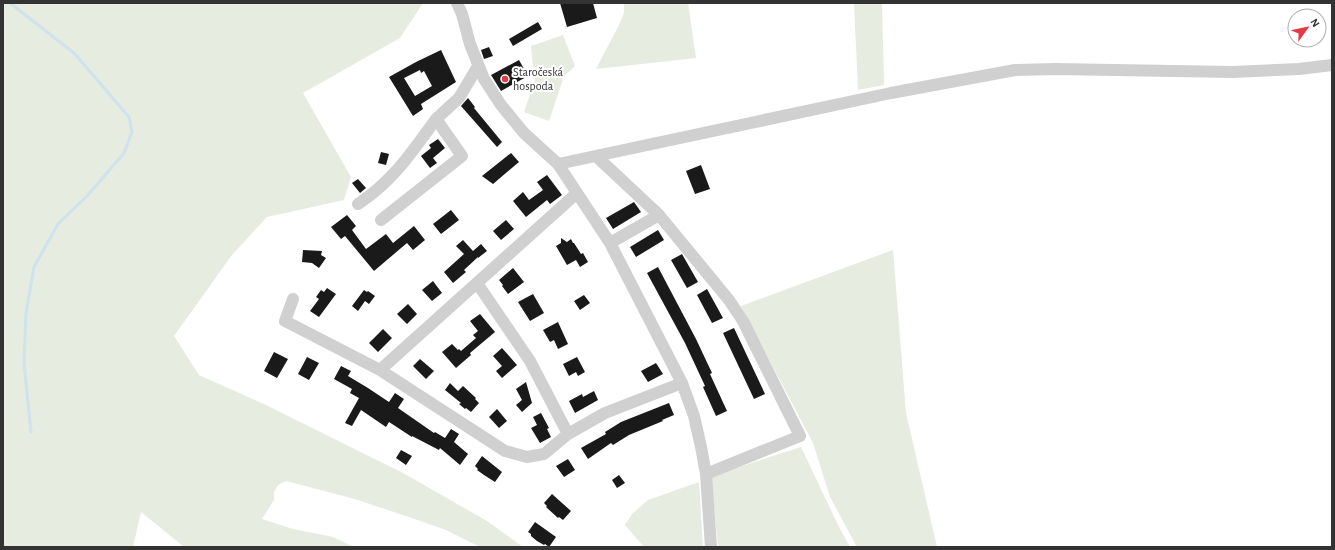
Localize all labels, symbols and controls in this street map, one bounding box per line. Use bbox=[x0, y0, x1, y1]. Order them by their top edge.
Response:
north arrow bbox=[1287, 8, 1327, 48]
text: N bbox=[1308, 17, 1322, 29]
place label: Staročeská hospoda bbox=[513, 66, 563, 92]
marker: Staročeská hospoda bbox=[500, 74, 510, 84]

